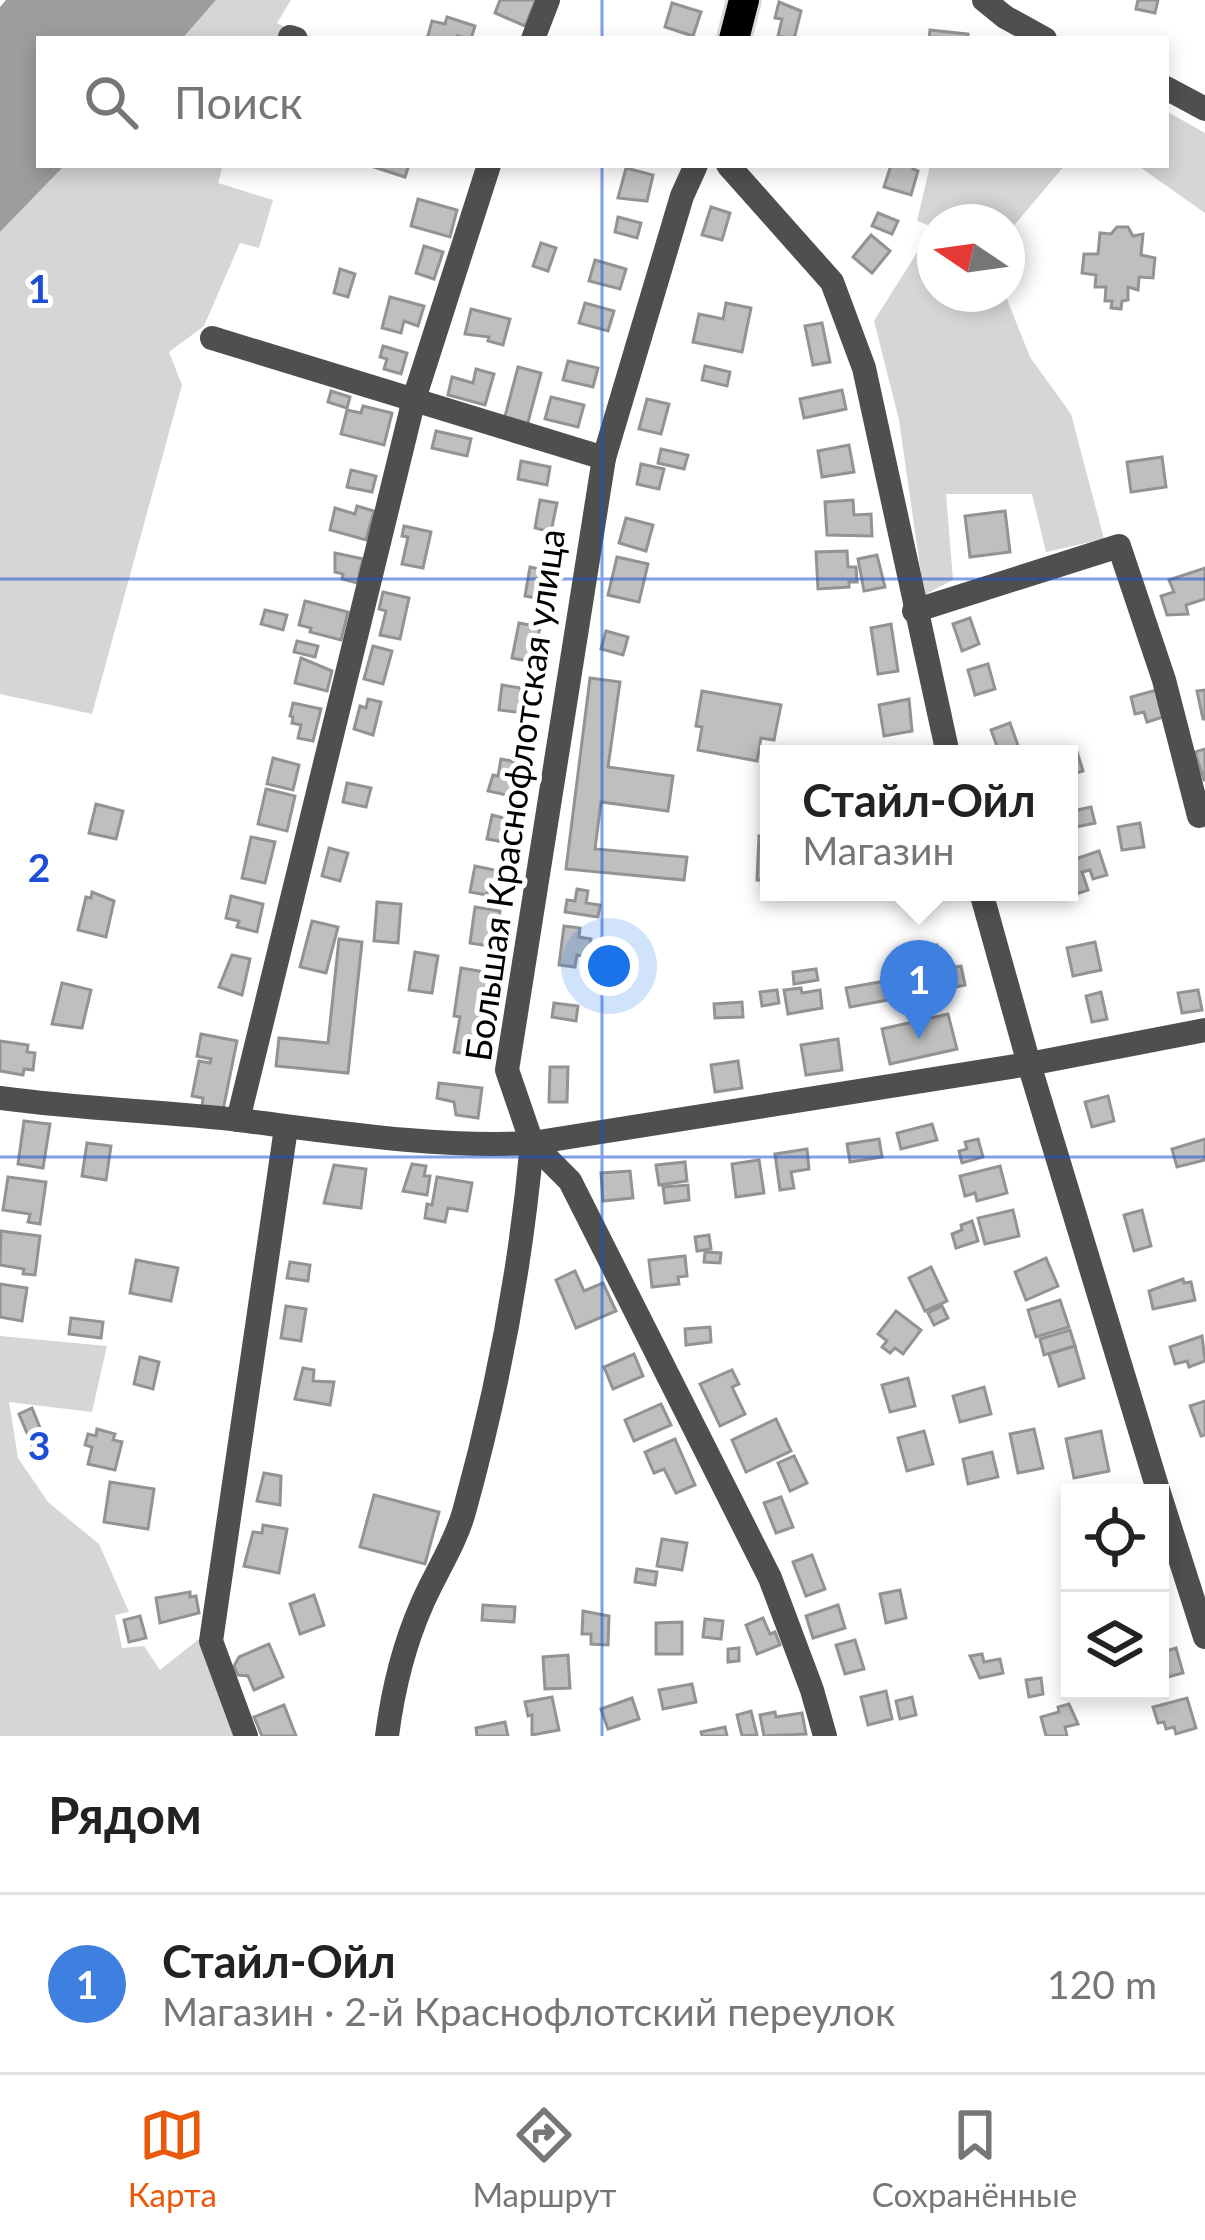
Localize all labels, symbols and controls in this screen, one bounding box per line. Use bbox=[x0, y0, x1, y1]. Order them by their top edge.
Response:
search box bbox=[36, 36, 1169, 168]
icon: search bbox=[78, 69, 144, 135]
text: Поиск bbox=[174, 75, 303, 129]
north arrow bbox=[917, 204, 1025, 312]
text: 1 bbox=[28, 265, 50, 311]
street label: Большая Краснофлотская улица bbox=[455, 526, 573, 1064]
popup bbox=[760, 745, 1078, 901]
text: Стайл-Ойл bbox=[802, 773, 1036, 827]
text: Магазин bbox=[802, 827, 954, 873]
text: 2 bbox=[28, 844, 50, 890]
your location bbox=[579, 936, 639, 996]
pin: 1 bbox=[880, 940, 958, 1039]
text: 3 bbox=[28, 1422, 50, 1468]
map controls bbox=[1061, 1484, 1169, 1700]
button: locate bbox=[1061, 1484, 1169, 1592]
button: layers bbox=[1061, 1592, 1169, 1700]
text: Рядом bbox=[48, 1784, 202, 1845]
text: Стайл-Ойл bbox=[162, 1934, 396, 1988]
text: 1 bbox=[76, 1961, 98, 2007]
text: 120 m bbox=[1047, 1961, 1157, 2007]
text: Магазин · 2-й Краснофлотский переулок bbox=[162, 1988, 895, 2034]
tab: Карта bbox=[128, 2102, 217, 2214]
tab: Маршрут bbox=[472, 2102, 616, 2214]
tab: Сохранённые bbox=[872, 2102, 1077, 2214]

